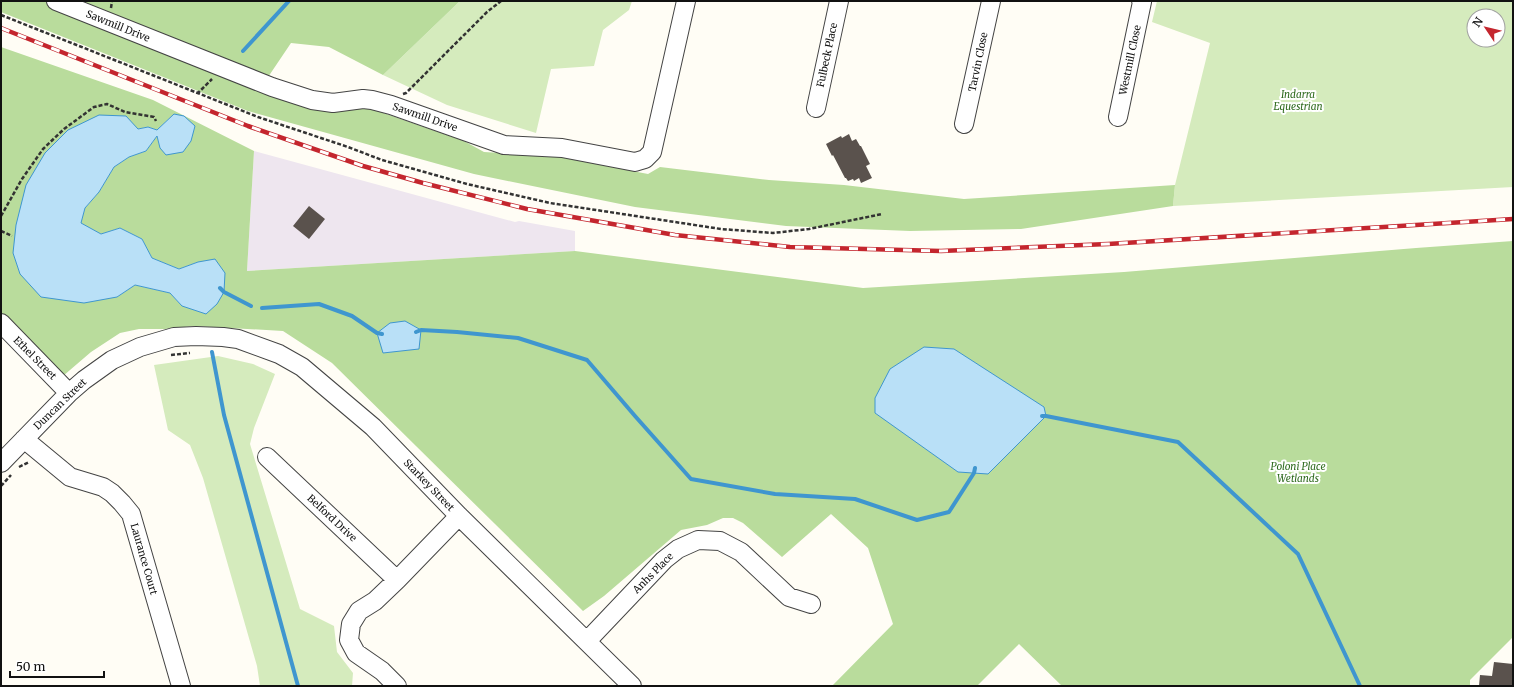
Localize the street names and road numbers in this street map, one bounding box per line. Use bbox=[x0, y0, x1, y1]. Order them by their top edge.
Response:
street label: Sawmill Drive bbox=[84, 7, 152, 45]
street label: Fulbeck Place bbox=[814, 22, 840, 88]
street label: Westmill Close bbox=[1116, 24, 1144, 97]
street label: Tarvin Close bbox=[965, 31, 991, 93]
street label: Sawmill Drive bbox=[391, 100, 459, 134]
street label: Ethel Street bbox=[11, 334, 59, 382]
street label: Duncan Street bbox=[31, 375, 89, 432]
street label: Starkey Street bbox=[401, 456, 457, 514]
street label: Belford Drive bbox=[304, 492, 360, 544]
street label: Laurance Court bbox=[128, 522, 160, 596]
street label: Anhs Place bbox=[629, 550, 676, 597]

